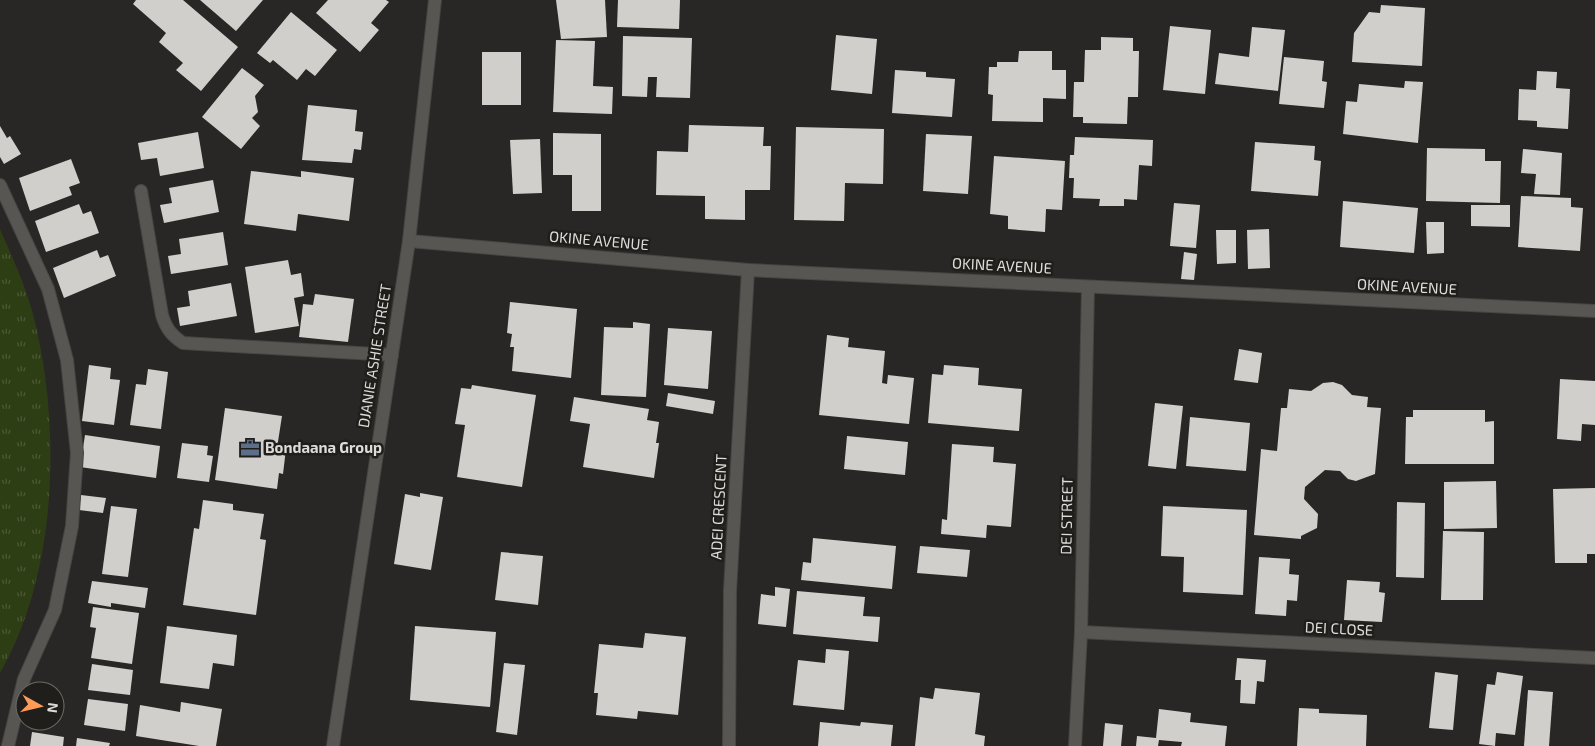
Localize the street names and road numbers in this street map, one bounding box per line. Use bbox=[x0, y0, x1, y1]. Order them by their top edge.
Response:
street label: OKINE AVENUE bbox=[548, 227, 650, 253]
street label: OKINE AVENUE bbox=[952, 253, 1053, 277]
street label: OKINE AVENUE bbox=[1357, 274, 1458, 298]
street label: DJANIE ASHIE STREET bbox=[354, 282, 394, 429]
street label: ADEI CRESCENT bbox=[706, 453, 730, 560]
street label: DEI STREET bbox=[1056, 477, 1076, 555]
street label: DEI CLOSE bbox=[1304, 617, 1374, 639]

